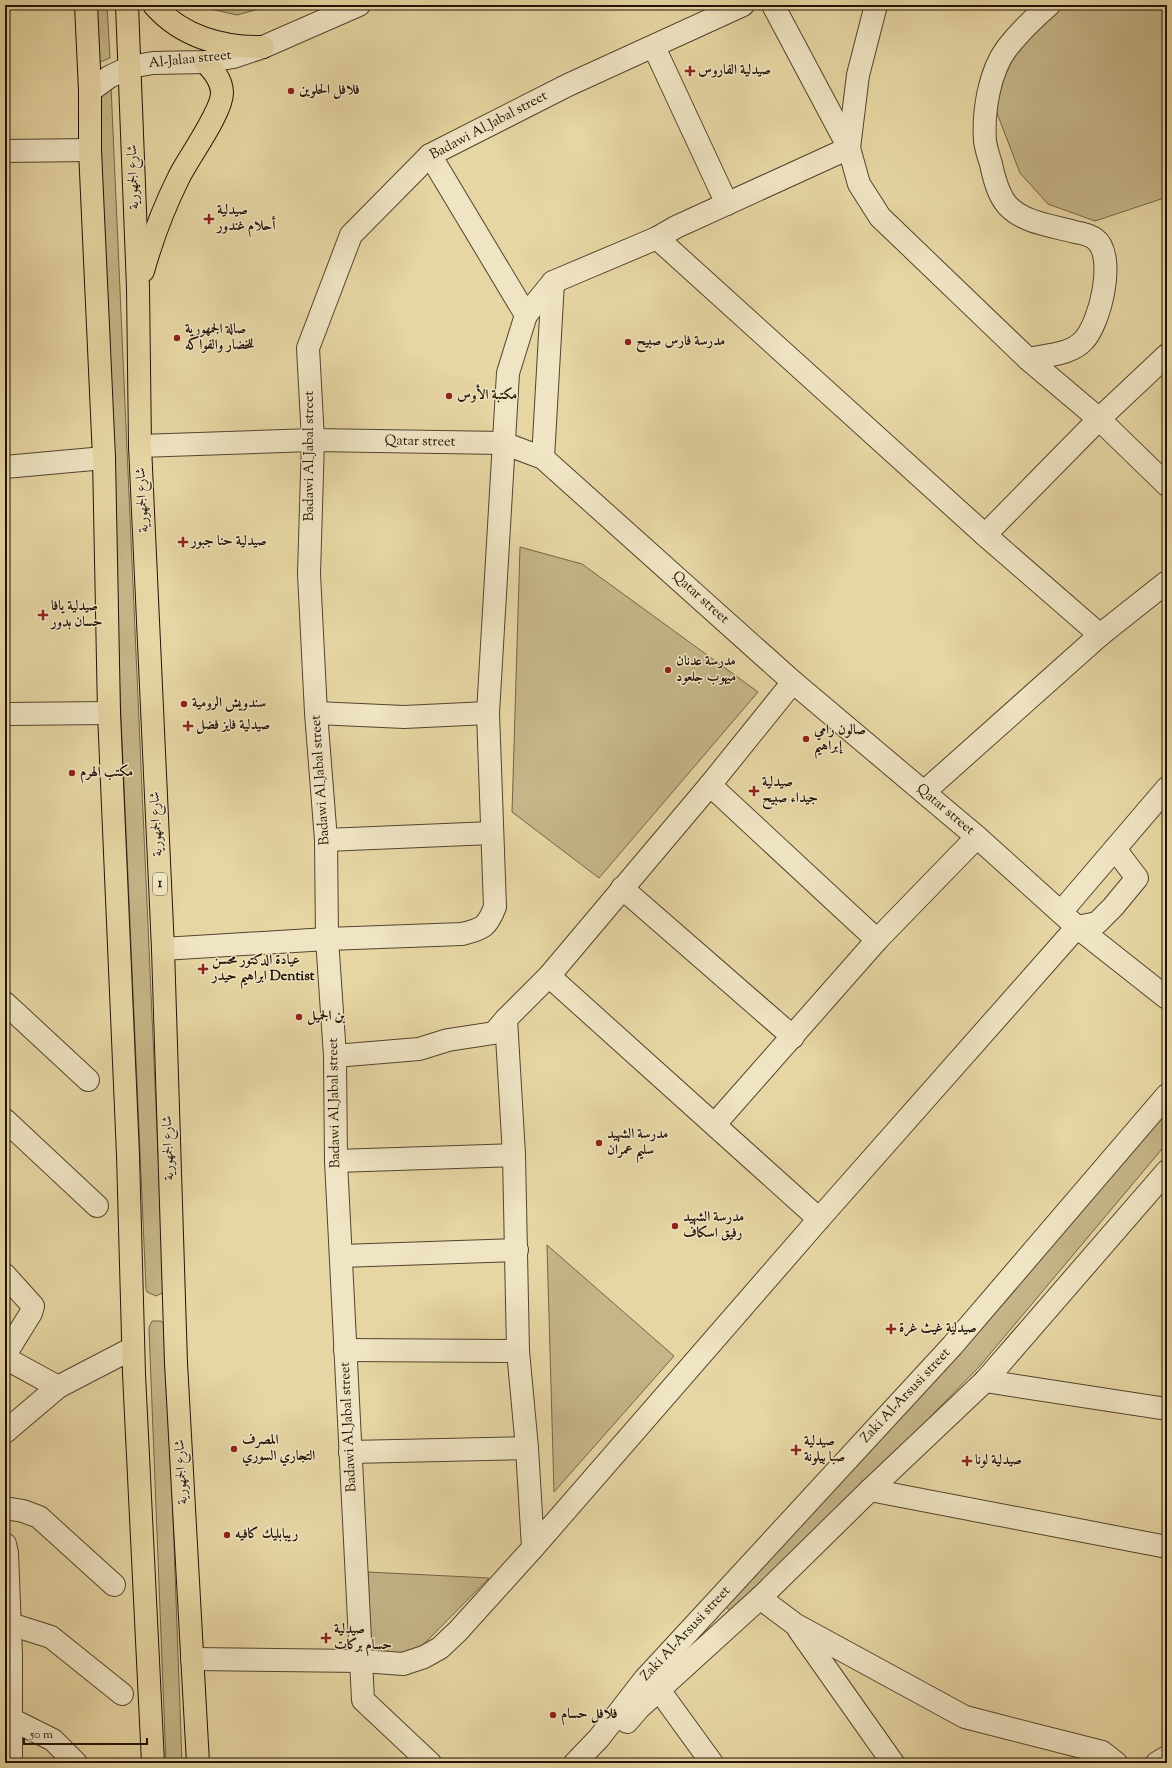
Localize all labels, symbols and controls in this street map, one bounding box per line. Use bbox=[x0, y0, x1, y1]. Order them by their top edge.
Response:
street label: Al-Jalaa street bbox=[148, 46, 233, 74]
place label: صيدلية الفاروس bbox=[698, 61, 771, 81]
marker: صيدلية الفاروس bbox=[685, 66, 695, 76]
place label: فلافل الحلوين bbox=[299, 81, 360, 101]
marker: فلافل الحلوين bbox=[286, 86, 296, 96]
street label: Badawi Al_Jabal street bbox=[427, 86, 551, 165]
street label: شارع الجمهورية bbox=[123, 144, 145, 210]
place label: صيدلية أحلام غندور bbox=[215, 201, 276, 238]
marker: صيدلية أحلام غندور bbox=[204, 214, 214, 224]
place label: صالة الجمهورية للخضار والفواكه bbox=[185, 320, 254, 356]
place label: مدرسة فارس صبيح bbox=[636, 332, 725, 353]
marker: صالة الجمهورية للخضار والفواكه bbox=[172, 333, 182, 343]
marker: مدرسة فارس صبيح bbox=[623, 337, 633, 347]
place label: مكتبة الأوس bbox=[457, 384, 517, 406]
street label: Badawi Al_Jabal street bbox=[300, 391, 320, 521]
marker: مكتبة الأوس bbox=[444, 391, 454, 401]
street label: Qatar street bbox=[385, 431, 456, 453]
street label: شارع الجمهورية bbox=[131, 467, 155, 533]
place label: صيدلية حنا جبور bbox=[189, 532, 267, 552]
marker: صيدلية حنا جبور bbox=[178, 537, 188, 547]
street label: Qatar street bbox=[667, 567, 733, 629]
place label: صيدلية يافا حسان بدور bbox=[49, 597, 103, 633]
marker: صيدلية يافا حسان بدور bbox=[38, 610, 48, 620]
place label: مدرسة عدنان ميهوب جلعود bbox=[676, 652, 736, 688]
marker: مدرسة عدنان ميهوب جلعود bbox=[663, 665, 673, 675]
place label: سندويش الرومية bbox=[192, 694, 266, 714]
marker: سندويش الرومية bbox=[179, 699, 189, 709]
street label: Badawi Al_Jabal street bbox=[306, 714, 336, 846]
place label: صيدلية فايز فضل bbox=[196, 716, 270, 736]
marker: صيدلية فايز فضل bbox=[183, 721, 193, 731]
place label: صالون رامي إبراهيم bbox=[813, 721, 866, 760]
marker: صالون رامي إبراهيم bbox=[801, 734, 811, 744]
place label: مكتب الهرم bbox=[80, 763, 133, 784]
marker: مكتب الهرم bbox=[67, 768, 77, 778]
place label: صيدلية جيداء صبيح bbox=[762, 773, 818, 810]
street label: Qatar street bbox=[912, 780, 979, 840]
marker: صيدلية جيداء صبيح bbox=[749, 786, 759, 796]
street label: شارع الجمهورية bbox=[145, 791, 169, 857]
road number: 1 bbox=[153, 873, 167, 895]
place label: عيادة الدكتور محسن ابراهيم حيدر Dentist bbox=[210, 951, 315, 990]
marker: عيادة الدكتور محسن ابراهيم حيدر Dentist bbox=[197, 963, 209, 975]
place label: بن الجميل bbox=[307, 1007, 345, 1027]
marker: بن الجميل bbox=[294, 1012, 304, 1022]
street label: Badawi Al_Jabal street bbox=[324, 1037, 346, 1168]
street label: شارع الجمهورية bbox=[158, 1115, 180, 1181]
place label: مدرسة الشهيد سليم عمران bbox=[607, 1125, 668, 1164]
marker: مدرسة الشهيد سليم عمران bbox=[594, 1138, 604, 1148]
place label: مدرسة الشهيد رفيق اسكاف bbox=[683, 1208, 744, 1244]
marker: مدرسة الشهيد رفيق اسكاف bbox=[670, 1221, 680, 1231]
place label: صيدلية غيث غرة bbox=[899, 1319, 977, 1339]
marker: صيدلية غيث غرة bbox=[886, 1324, 896, 1334]
street label: Zaki Al-Arsusi street bbox=[856, 1344, 956, 1448]
street label: Badawi Al_Jabal street bbox=[336, 1361, 362, 1493]
place label: المصرف التجاري السوري bbox=[242, 1431, 315, 1467]
place label: صيدلية صبا بيلونة bbox=[804, 1432, 845, 1468]
street label: شارع الجمهورية bbox=[170, 1439, 194, 1505]
marker: المصرف التجاري السوري bbox=[229, 1444, 239, 1454]
marker: صيدلية صبا بيلونة bbox=[791, 1445, 801, 1455]
place label: صيدلية لونا bbox=[975, 1451, 1022, 1471]
marker: صيدلية لونا bbox=[962, 1456, 972, 1466]
place label: ريبابليك كافيه bbox=[235, 1525, 299, 1545]
marker: ريبابليك كافيه bbox=[222, 1530, 232, 1540]
street label: Zaki Al-Arsusi street bbox=[636, 1582, 736, 1686]
place label: صيدلية حسام بركات bbox=[334, 1620, 392, 1657]
marker: صيدلية حسام بركات bbox=[321, 1633, 331, 1643]
place label: فلافل حسام bbox=[561, 1705, 618, 1726]
marker: فلافل حسام bbox=[548, 1710, 558, 1720]
scale bar bbox=[24, 1720, 147, 1746]
text: 50 m bbox=[29, 1726, 53, 1744]

